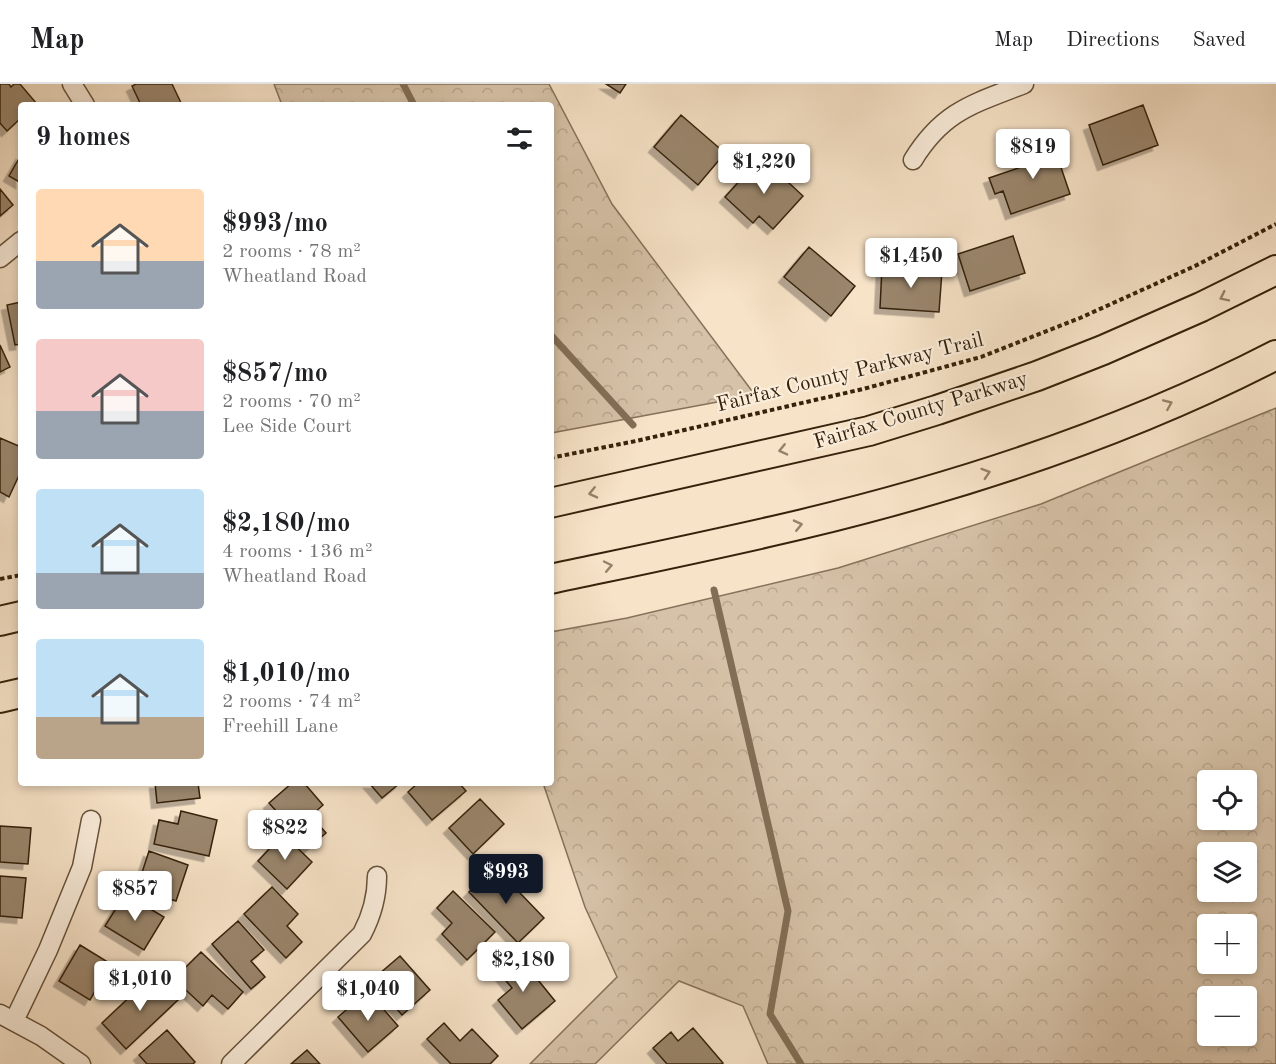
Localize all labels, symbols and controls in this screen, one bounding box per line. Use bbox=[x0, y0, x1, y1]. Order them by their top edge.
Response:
text: Map bbox=[30, 27, 84, 55]
text: Map bbox=[994, 30, 1033, 51]
text: Directions bbox=[1066, 30, 1160, 51]
text: Saved bbox=[1193, 30, 1246, 51]
icon: filters bbox=[503, 122, 536, 155]
text: 9 homes bbox=[36, 125, 130, 151]
pin: $819 bbox=[997, 129, 1069, 180]
text: $819 bbox=[1010, 138, 1056, 158]
pin: $1,220 bbox=[715, 144, 813, 195]
text: $1,220 bbox=[732, 153, 796, 173]
text: $993/mo bbox=[222, 211, 328, 237]
icon: home bbox=[84, 213, 156, 285]
pin: $1,450 bbox=[862, 238, 960, 289]
text: 2 rooms · 78 m² bbox=[222, 242, 361, 262]
text: $1,450 bbox=[879, 247, 943, 267]
text: Wheatland Road bbox=[222, 267, 367, 287]
one-way arrow bbox=[1219, 289, 1230, 301]
street label: Fairfax County Parkway Trail bbox=[714, 328, 986, 418]
text: $857/mo bbox=[222, 361, 328, 387]
icon: home bbox=[84, 363, 156, 435]
street label: Fairfax County Parkway bbox=[811, 366, 1031, 456]
text: 2 rooms · 70 m² bbox=[222, 392, 361, 412]
one-way arrow bbox=[1162, 399, 1173, 411]
text: Lee Side Court bbox=[222, 417, 352, 437]
one-way arrow bbox=[778, 443, 788, 456]
one-way arrow bbox=[980, 468, 991, 480]
one-way arrow bbox=[588, 486, 598, 499]
text: $2,180/mo bbox=[222, 511, 350, 537]
icon: home bbox=[84, 513, 156, 585]
one-way arrow bbox=[793, 519, 803, 532]
text: 4 rooms · 136 m² bbox=[222, 542, 372, 562]
one-way arrow bbox=[602, 561, 612, 574]
text: Wheatland Road bbox=[222, 567, 367, 587]
text: $1,010/mo bbox=[222, 661, 350, 687]
icon: home bbox=[84, 663, 156, 735]
text: 2 rooms · 74 m² bbox=[222, 692, 361, 712]
text: Freehill Lane bbox=[222, 717, 338, 737]
map controls bbox=[1197, 770, 1257, 1046]
button: locate bbox=[1197, 770, 1257, 830]
pin: $822 bbox=[249, 810, 321, 861]
text: $822 bbox=[262, 819, 308, 839]
button: layers bbox=[1197, 842, 1257, 902]
pin: $993 bbox=[470, 854, 542, 905]
text: $993 bbox=[483, 863, 529, 883]
pin: $857 bbox=[99, 871, 171, 922]
text: $857 bbox=[112, 880, 158, 900]
button: + bbox=[1197, 914, 1257, 974]
pin: $2,180 bbox=[474, 942, 572, 993]
text: $2,180 bbox=[491, 951, 555, 971]
pin: $1,010 bbox=[91, 961, 189, 1012]
text: $1,010 bbox=[108, 970, 172, 990]
pin: $1,040 bbox=[319, 971, 417, 1022]
text: $1,040 bbox=[336, 980, 400, 1000]
button: − bbox=[1197, 986, 1257, 1046]

